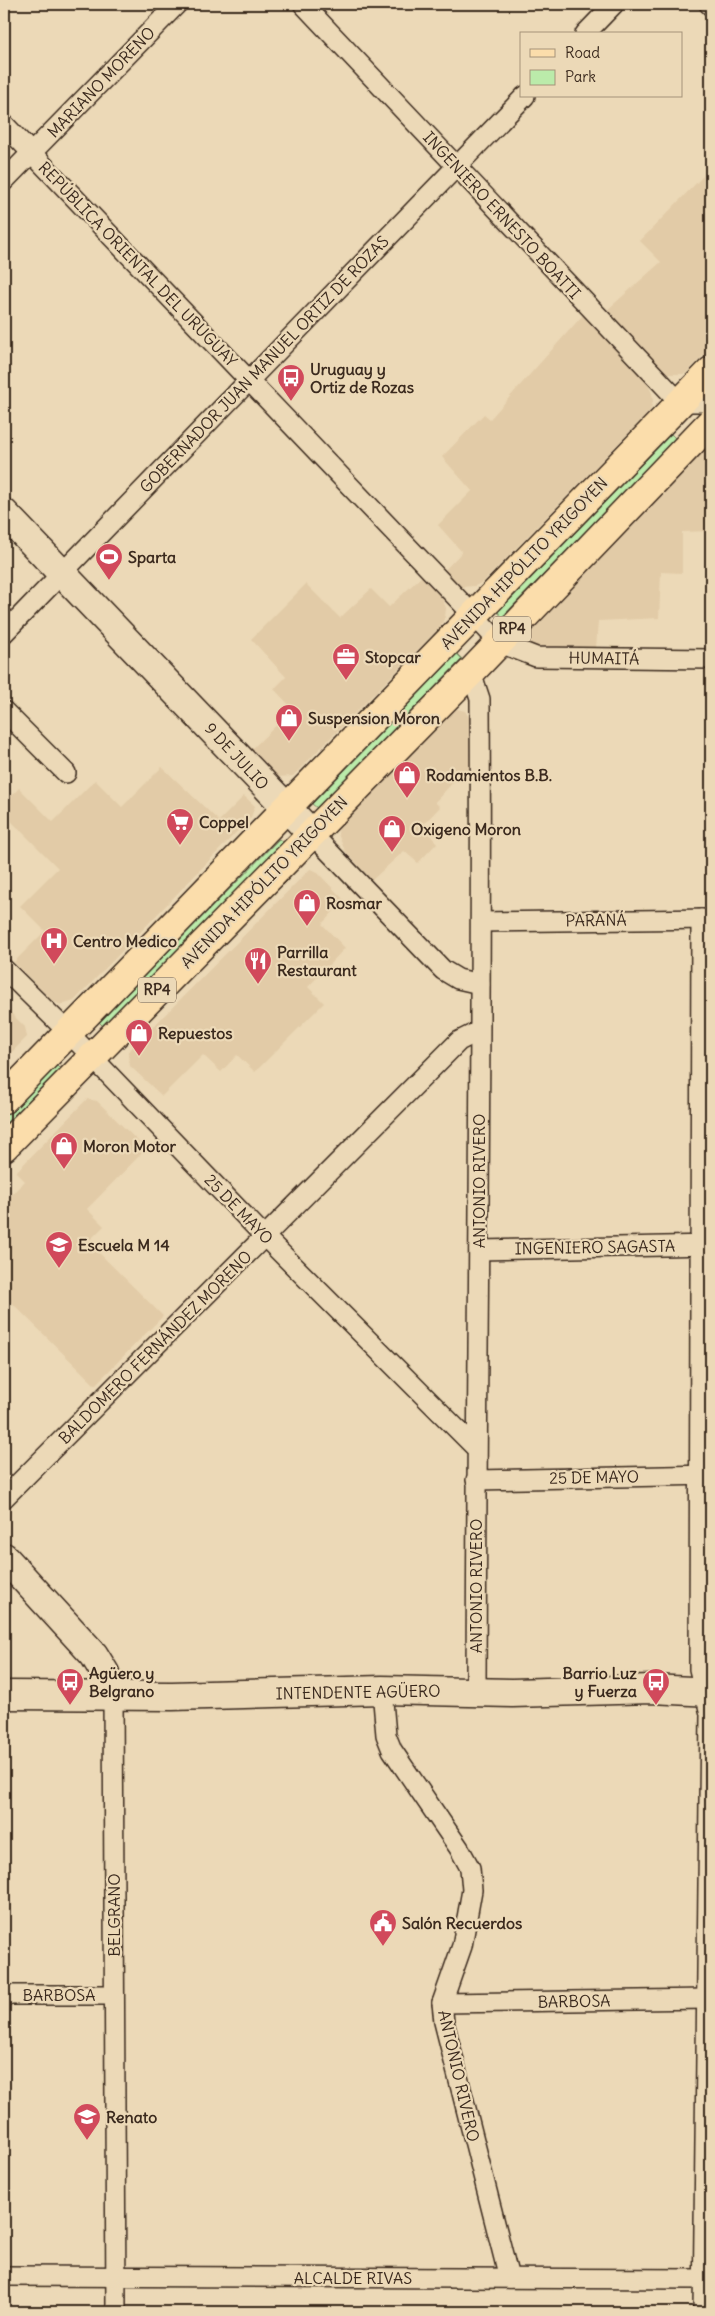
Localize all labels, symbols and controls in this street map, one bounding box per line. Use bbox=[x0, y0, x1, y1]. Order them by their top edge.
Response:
street label: MARIANO MORENO bbox=[43, 22, 159, 142]
legend bbox=[520, 32, 682, 98]
text: Road bbox=[565, 43, 600, 62]
text: Park bbox=[565, 67, 596, 86]
street label: INGENIERO ERNESTO BOATTI bbox=[419, 127, 585, 303]
street label: REPÚBLICA ORIENTAL DEL URUGUAY bbox=[34, 157, 242, 371]
street label: GOBERNADOR JUAN MANUEL ORTIZ DE ROZAS bbox=[135, 231, 393, 497]
place label: Uruguay y Ortiz de Rozas bbox=[310, 359, 414, 397]
bus stop icon: Uruguay y Ortiz de Rozas bbox=[276, 363, 306, 402]
street label: AVENIDA HIPÓLITO YRIGOYEN bbox=[436, 473, 612, 653]
sports icon: Sparta bbox=[94, 542, 124, 581]
place label: Sparta bbox=[128, 547, 176, 568]
road number: RP4 bbox=[493, 616, 531, 642]
office icon: Stopcar bbox=[331, 642, 361, 681]
place label: Stopcar bbox=[365, 647, 421, 668]
street label: HUMAITÁ bbox=[569, 647, 639, 669]
shop icon: Suspension Moron bbox=[274, 703, 304, 742]
place label: Suspension Moron bbox=[308, 708, 440, 729]
street label: 9 DE JULIO bbox=[201, 718, 273, 794]
shop icon: Rodamientos B.B. bbox=[392, 760, 422, 799]
place label: Rodamientos B.B. bbox=[426, 765, 552, 785]
street label: AVENIDA HIPÓLITO YRIGOYEN bbox=[176, 792, 352, 972]
supermarket icon: Coppel bbox=[165, 807, 195, 846]
place label: Coppel bbox=[199, 812, 249, 833]
shop icon: Oxigeno Moron bbox=[377, 814, 407, 853]
place label: Oxigeno Moron bbox=[411, 819, 521, 840]
shop icon: Rosmar bbox=[292, 888, 322, 927]
place label: Rosmar bbox=[326, 893, 382, 913]
street label: PARANÁ bbox=[565, 909, 627, 931]
hospital icon: Centro Medico bbox=[39, 926, 69, 965]
place label: Centro Medico bbox=[73, 931, 177, 951]
place label: Parrilla Restaurant bbox=[277, 942, 357, 980]
restaurant icon: Parrilla Restaurant bbox=[243, 946, 273, 985]
road number: RP4 bbox=[138, 978, 176, 1002]
shop icon: Repuestos bbox=[124, 1018, 154, 1057]
place label: Repuestos bbox=[158, 1023, 232, 1044]
street label: ANTONIO RIVERO bbox=[469, 1114, 489, 1248]
shop icon: Moron Motor bbox=[49, 1131, 79, 1170]
place label: Moron Motor bbox=[83, 1136, 176, 1156]
street label: 25 DE MAYO bbox=[201, 1170, 277, 1248]
school or university icon: Escuela M 14 bbox=[44, 1230, 74, 1269]
place label: Escuela M 14 bbox=[78, 1235, 170, 1255]
street label: INGENIERO SAGASTA bbox=[515, 1236, 675, 1258]
street label: BALDOMERO FERNÁNDEZ MORENO bbox=[54, 1246, 256, 1448]
street label: 25 DE MAYO bbox=[549, 1466, 639, 1488]
street label: ANTONIO RIVERO bbox=[466, 1519, 486, 1653]
place label: Agüero y Belgrano bbox=[89, 1663, 154, 1702]
place label: Barrio Luz y Fuerza bbox=[562, 1663, 637, 1702]
bus stop icon: Agüero y Belgrano bbox=[55, 1667, 85, 1706]
bus stop icon: Barrio Luz y Fuerza bbox=[641, 1667, 671, 1706]
street label: INTENDENTE AGÜERO bbox=[275, 1681, 441, 1703]
street label: BELGRANO bbox=[104, 1873, 124, 1957]
public building icon: Salón Recuerdos bbox=[368, 1908, 398, 1947]
place label: Salón Recuerdos bbox=[402, 1913, 522, 1933]
street label: BARBOSA bbox=[23, 1985, 95, 2005]
street label: BARBOSA bbox=[537, 1990, 611, 2012]
street label: ANTONIO RIVERO bbox=[434, 2008, 484, 2144]
school or university icon: Renato bbox=[72, 2102, 102, 2141]
place label: Renato bbox=[106, 2107, 157, 2127]
street label: ALCALDE RIVAS bbox=[294, 2268, 412, 2288]

